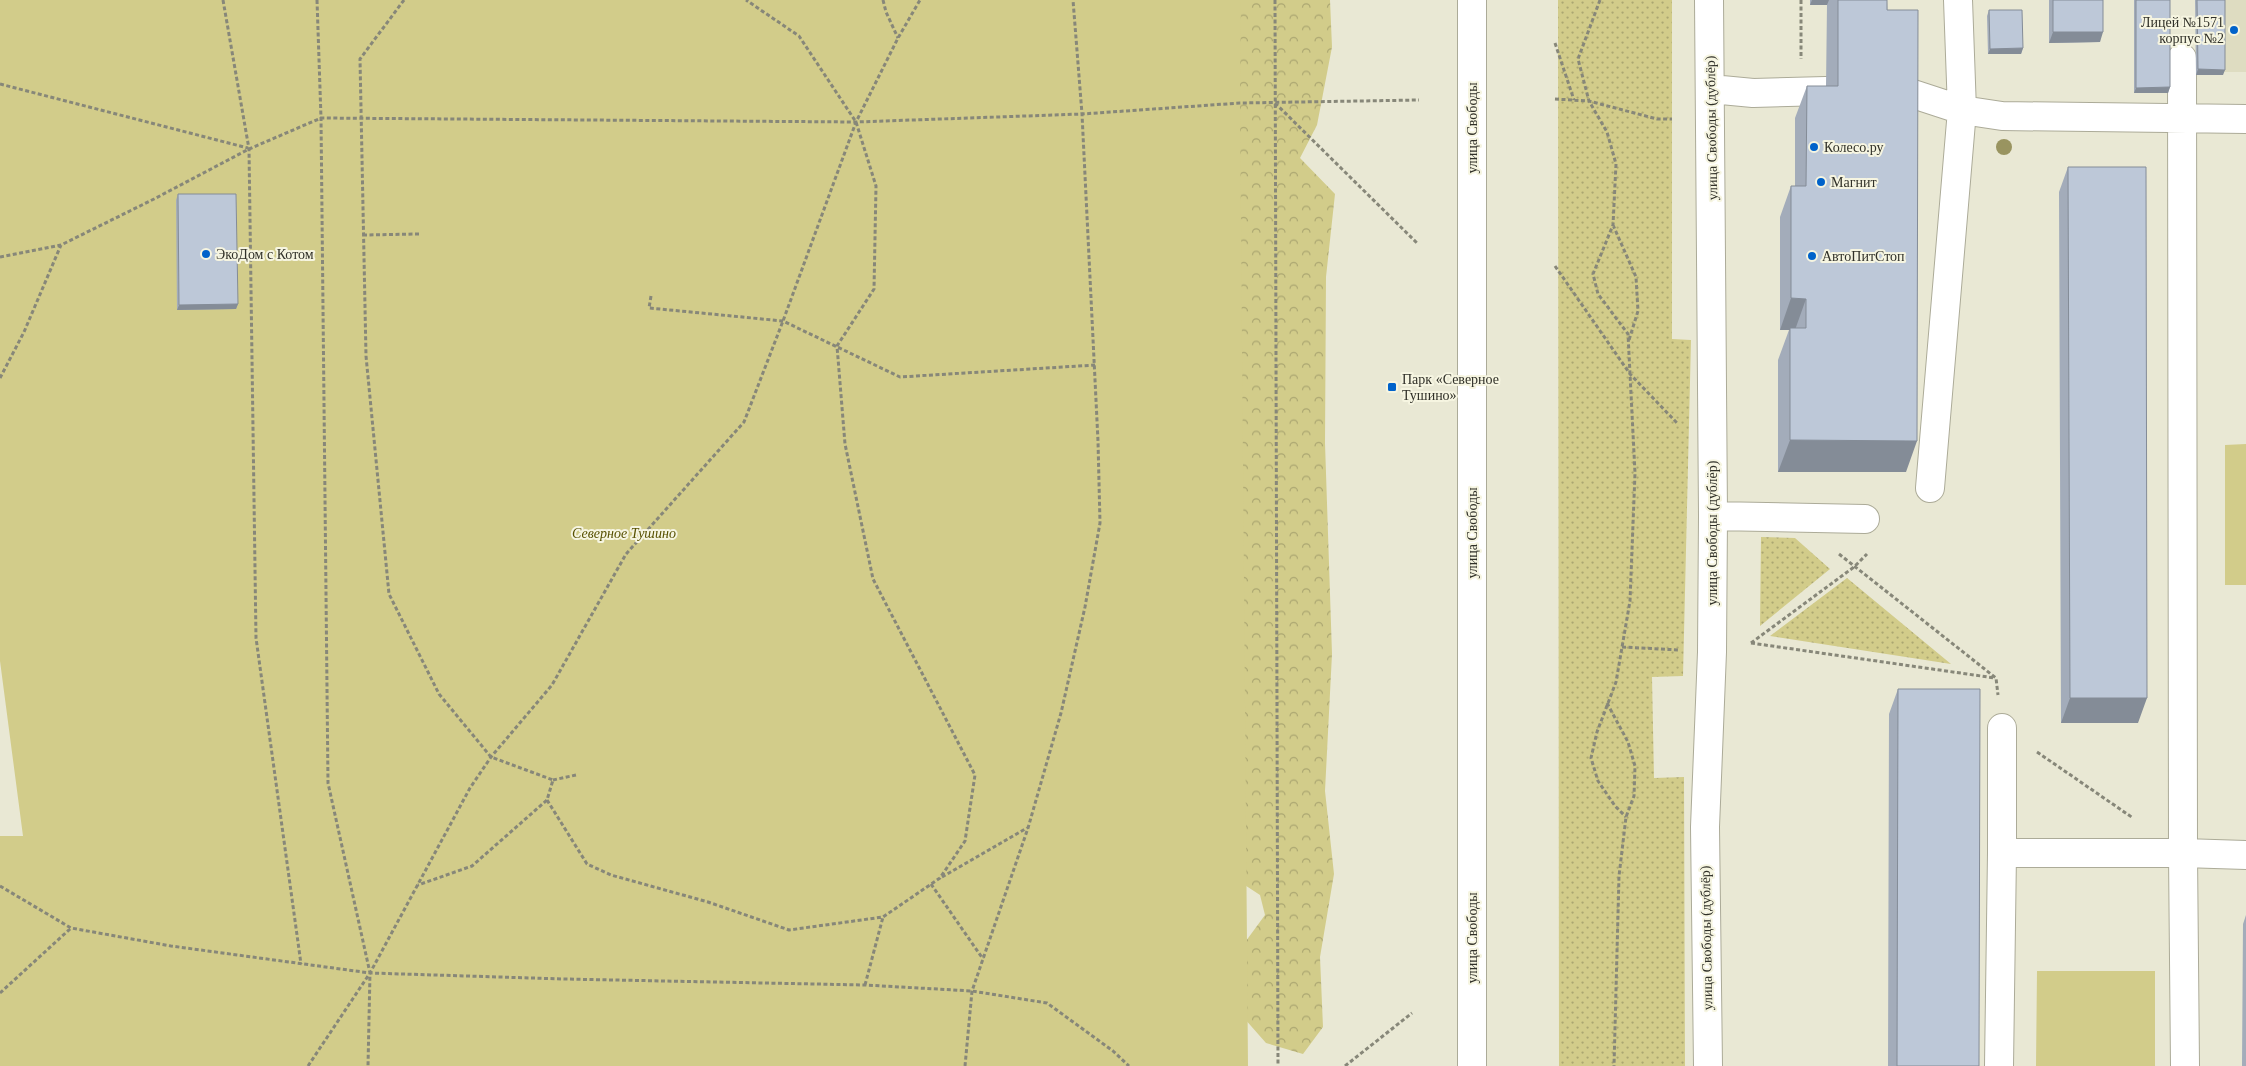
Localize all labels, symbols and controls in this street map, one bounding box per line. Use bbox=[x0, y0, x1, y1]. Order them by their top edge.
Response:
place label: Лицей №1571 корпус №2 bbox=[2141, 15, 2224, 46]
marker: Лицей №1571 корпус №2 bbox=[2228, 24, 2240, 36]
street label: улица Свободы (дублёр) bbox=[1703, 55, 1721, 201]
street label: улица Свободы bbox=[1465, 82, 1480, 174]
place label: Колесо.ру bbox=[1824, 140, 1884, 155]
marker: Колесо.ру bbox=[1808, 141, 1820, 153]
place label: Магнит bbox=[1831, 175, 1877, 190]
marker: Магнит bbox=[1815, 176, 1827, 188]
place label: ЭкоДом с Котом bbox=[216, 247, 314, 262]
marker: ЭкоДом с Котом bbox=[200, 248, 212, 260]
place label: АвтоПитСтоп bbox=[1822, 249, 1905, 264]
marker: АвтоПитСтоп bbox=[1806, 250, 1818, 262]
place label: Парк «Северное Тушино» bbox=[1402, 372, 1499, 403]
marker: Парк «Северное Тушино» bbox=[1386, 381, 1398, 393]
street label: улица Свободы (дублёр) bbox=[1705, 460, 1721, 605]
street label: улица Свободы bbox=[1465, 487, 1480, 579]
park label: Северное Тушино bbox=[572, 526, 676, 541]
street label: улица Свободы (дублёр) bbox=[1698, 865, 1716, 1011]
street label: улица Свободы bbox=[1465, 892, 1480, 984]

